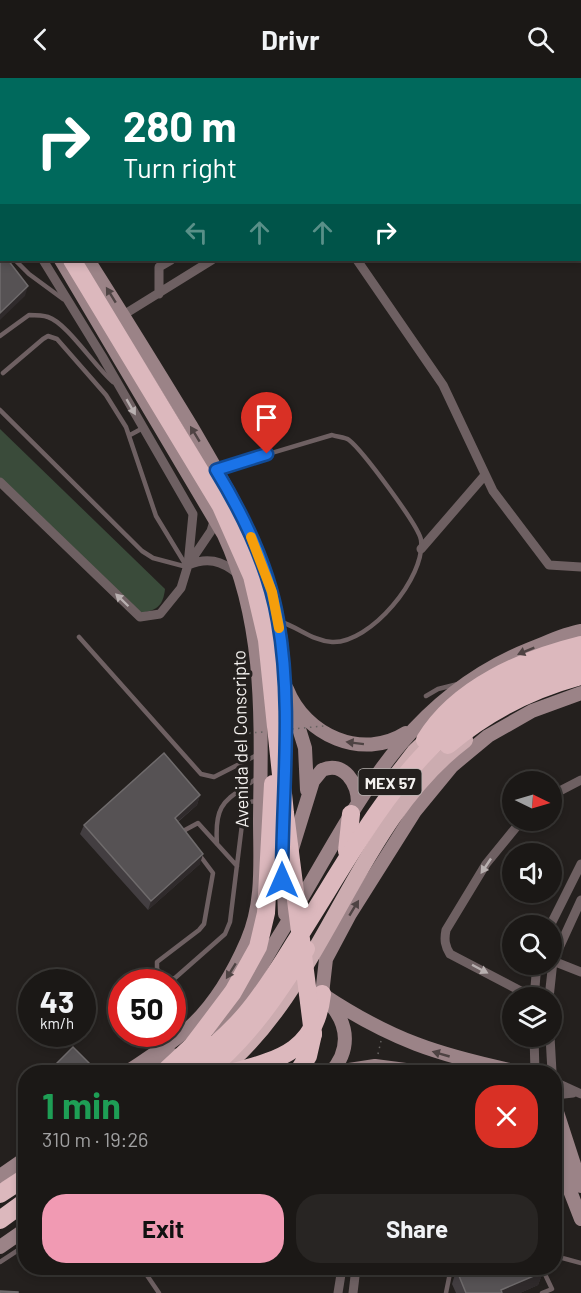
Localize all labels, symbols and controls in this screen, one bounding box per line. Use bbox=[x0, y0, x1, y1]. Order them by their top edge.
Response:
icon: back bbox=[24, 23, 57, 56]
text: Drivr bbox=[261, 23, 320, 55]
icon: search bbox=[524, 23, 557, 56]
text: 280 m bbox=[123, 100, 237, 150]
icon: right bbox=[24, 102, 102, 180]
text: Turn right bbox=[123, 151, 237, 183]
icon: left bbox=[180, 216, 213, 249]
icon: ahead bbox=[243, 216, 276, 249]
icon: ahead bbox=[306, 216, 339, 249]
icon: right bbox=[369, 216, 402, 249]
one-way arrow bbox=[105, 287, 116, 303]
pin bbox=[241, 392, 292, 454]
one-way arrow bbox=[126, 399, 137, 415]
icon: arrive bbox=[250, 401, 283, 434]
one-way arrow bbox=[190, 426, 201, 442]
one-way arrow bbox=[114, 593, 129, 607]
one-way arrow bbox=[517, 647, 535, 656]
street label: Avenida del Conscripto bbox=[227, 650, 253, 828]
one-way arrow bbox=[346, 739, 365, 748]
road number: MEX 57 bbox=[358, 769, 422, 795]
north arrow bbox=[502, 771, 562, 831]
map controls bbox=[502, 771, 562, 1047]
button: sound bbox=[502, 843, 562, 903]
position arrow bbox=[250, 848, 314, 912]
one-way arrow bbox=[481, 858, 492, 874]
one-way arrow bbox=[349, 900, 360, 916]
button: search bbox=[502, 915, 562, 975]
one-way arrow bbox=[225, 963, 236, 979]
one-way arrow bbox=[472, 964, 489, 974]
speed limit sign: 50 bbox=[108, 969, 186, 1047]
text: 43 bbox=[40, 983, 74, 1019]
button: layers bbox=[502, 987, 562, 1047]
text: km/h bbox=[40, 1014, 74, 1032]
one-way arrow bbox=[432, 1049, 450, 1058]
text: 1 min bbox=[42, 1083, 121, 1126]
button: close bbox=[475, 1085, 538, 1148]
text: 310 m · 19:26 bbox=[42, 1127, 148, 1151]
button: Exit bbox=[42, 1194, 284, 1263]
button: Share bbox=[296, 1194, 538, 1263]

